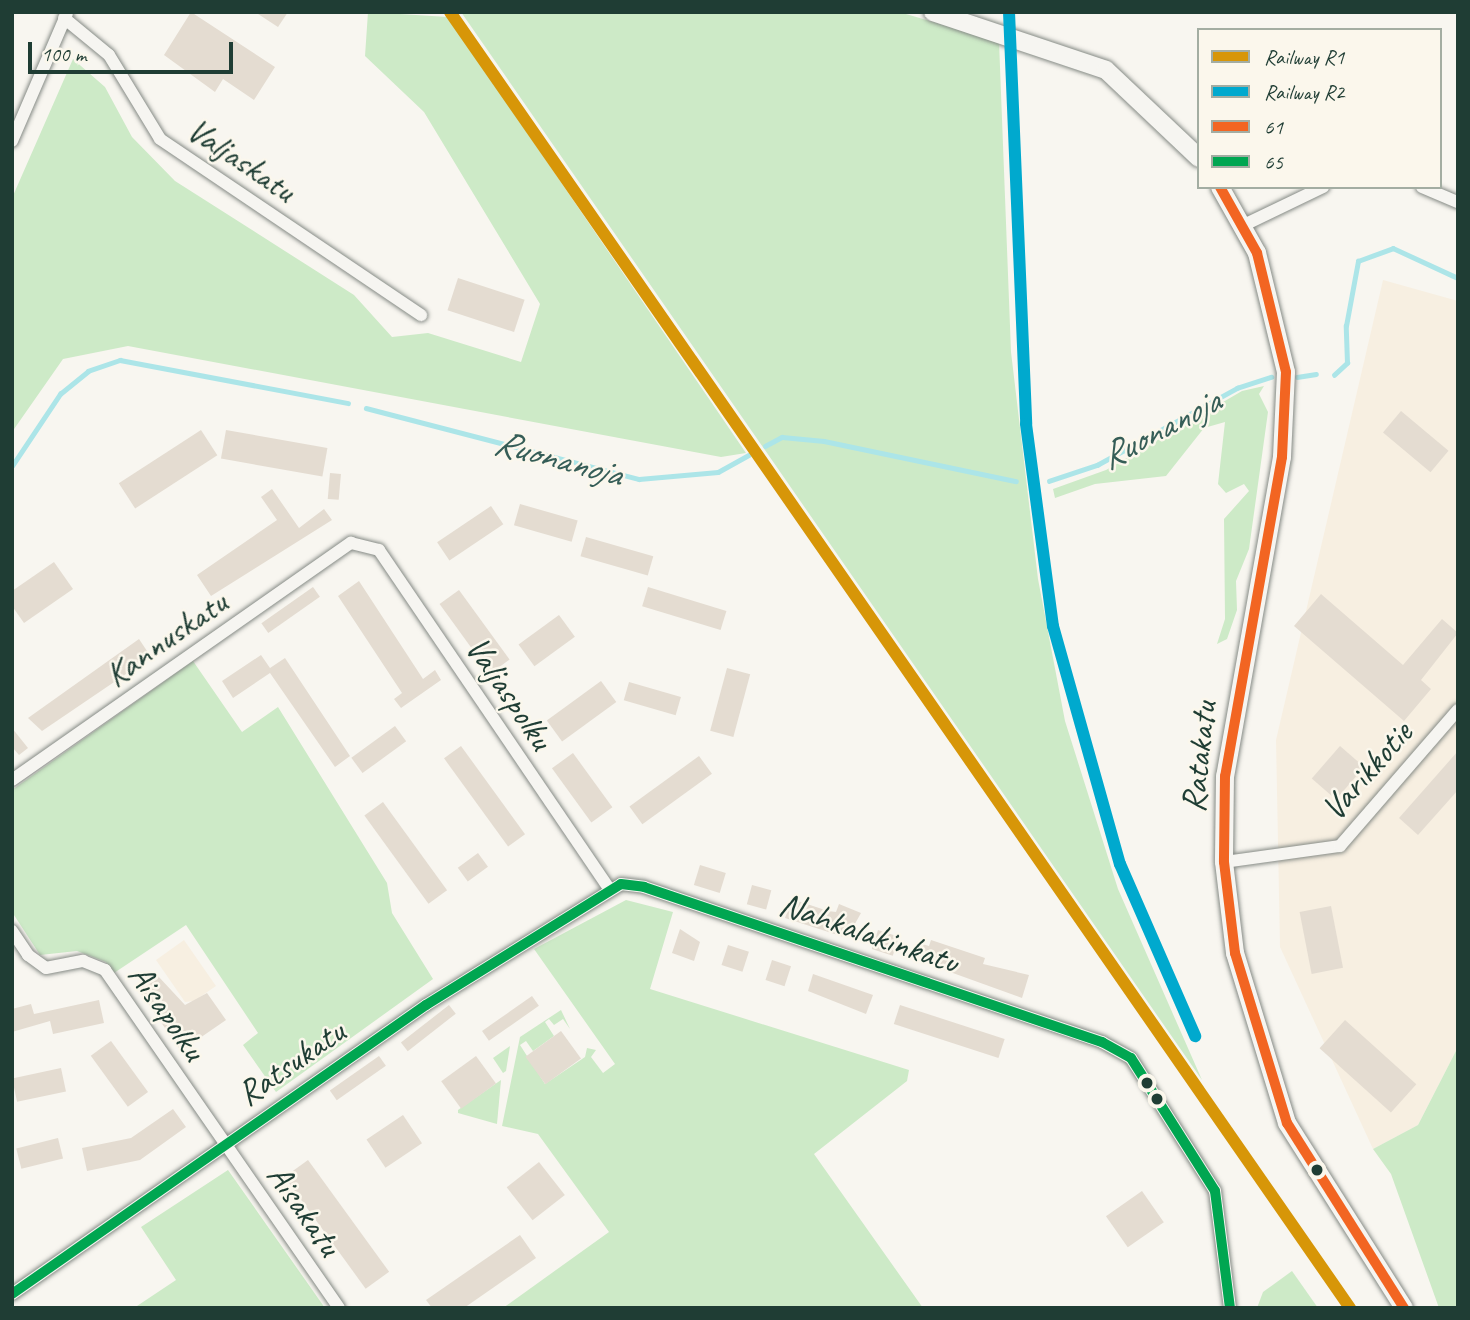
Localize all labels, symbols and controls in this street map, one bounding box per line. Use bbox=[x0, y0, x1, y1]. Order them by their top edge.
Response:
scale bar bbox=[32, 28, 236, 72]
legend bbox=[1197, 28, 1442, 189]
text: 100 m bbox=[41, 41, 86, 67]
text: Railway R1 bbox=[1264, 44, 1344, 70]
text: Railway R2 bbox=[1264, 79, 1344, 105]
street label: Valjaskatu bbox=[179, 109, 303, 211]
text: 61 bbox=[1264, 114, 1283, 140]
text: 65 bbox=[1264, 149, 1283, 175]
water label: Ruonanoja bbox=[1092, 379, 1228, 479]
water label: Ruonanoja bbox=[490, 420, 626, 496]
street label: Kannuskatu bbox=[97, 582, 235, 696]
street label: Valjaspolku bbox=[456, 629, 562, 757]
street label: Ratakatu bbox=[1172, 700, 1226, 814]
street label: Varikkotie bbox=[1313, 713, 1421, 829]
street label: Nahkalakinkatu bbox=[774, 883, 964, 983]
street label: Aisapolku bbox=[119, 956, 215, 1068]
street label: Ratsukatu bbox=[229, 1011, 353, 1115]
unlabelled marker bbox=[1140, 1076, 1154, 1090]
unlabelled marker bbox=[1150, 1092, 1164, 1106]
street label: Aisakatu bbox=[258, 1156, 350, 1264]
unlabelled marker bbox=[1310, 1163, 1324, 1177]

